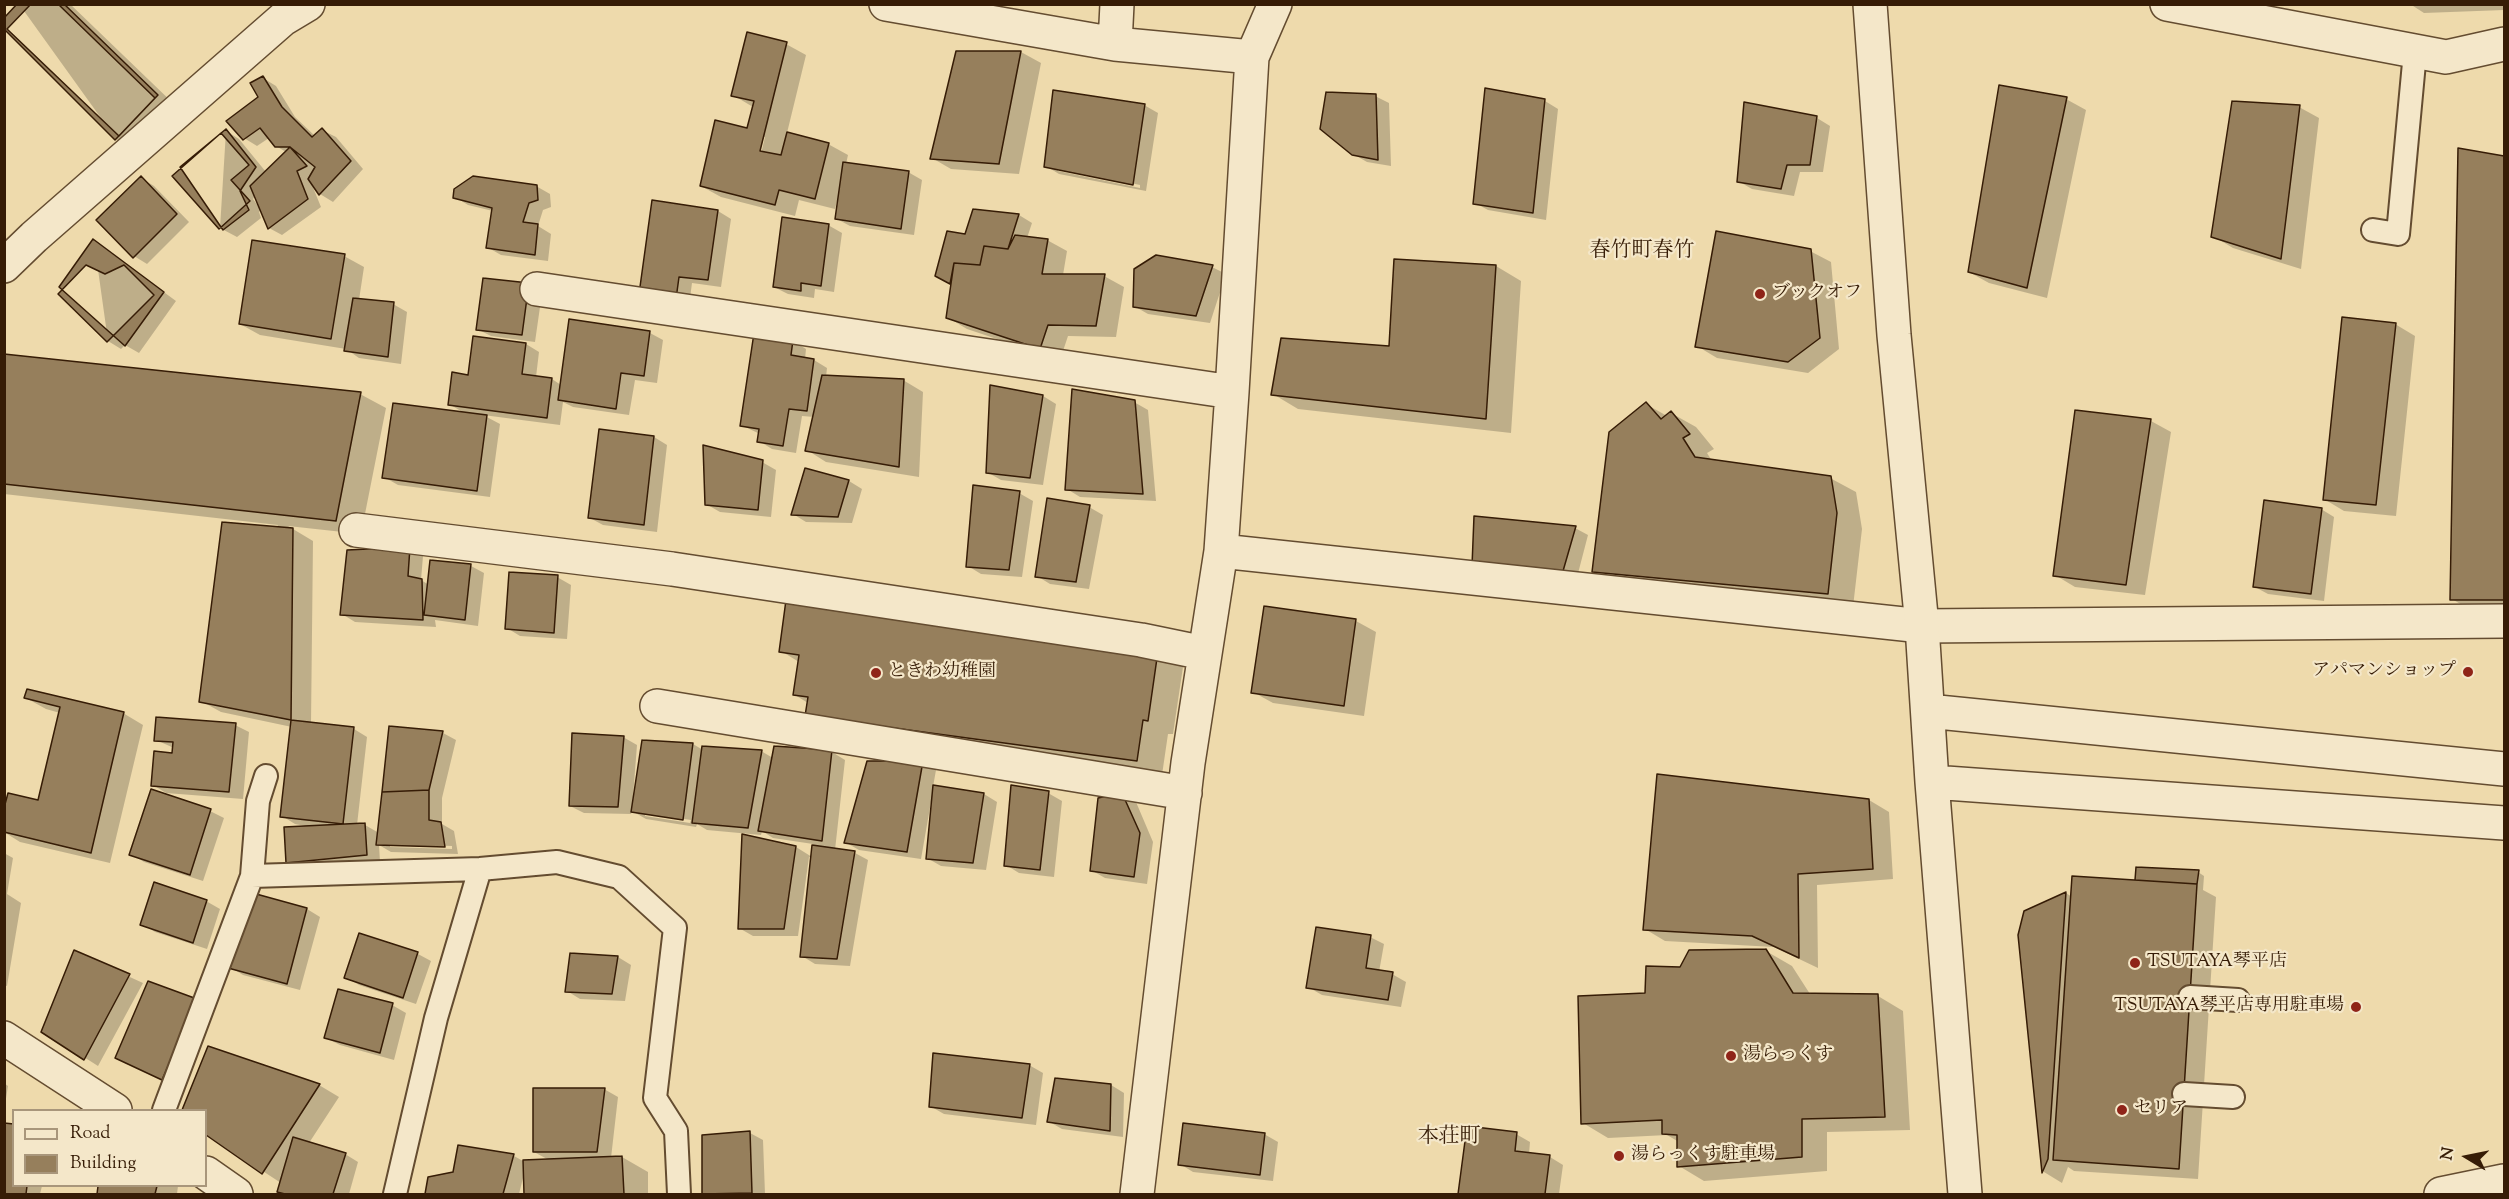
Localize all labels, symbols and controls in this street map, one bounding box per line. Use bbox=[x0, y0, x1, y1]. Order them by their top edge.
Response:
district label: 春竹町春竹 bbox=[1590, 239, 1694, 265]
place label: ブックオフ bbox=[1772, 283, 1862, 305]
marker: ブックオフ bbox=[1753, 287, 1767, 301]
place label: アパマンショップ bbox=[2312, 661, 2456, 683]
place label: ときわ幼稚園 bbox=[888, 662, 996, 684]
marker: アパマンショップ bbox=[2461, 665, 2475, 679]
marker: ときわ幼稚園 bbox=[869, 666, 883, 680]
place label: TSUTAYA琴平店 bbox=[2147, 952, 2287, 974]
marker: TSUTAYA琴平店 bbox=[2128, 956, 2142, 970]
place label: TSUTAYA琴平店専用駐車場 bbox=[2114, 996, 2344, 1018]
marker: TSUTAYA琴平店専用駐車場 bbox=[2349, 1000, 2363, 1014]
place label: 湯らっくす bbox=[1743, 1045, 1833, 1067]
marker: 湯らっくす bbox=[1724, 1049, 1738, 1063]
place label: セリア bbox=[2134, 1099, 2188, 1121]
marker: セリア bbox=[2115, 1103, 2129, 1117]
legend bbox=[12, 1109, 207, 1187]
text: Road bbox=[70, 1121, 110, 1147]
district label: 本荘町 bbox=[1418, 1125, 1480, 1151]
north arrow bbox=[2437, 1127, 2497, 1187]
place label: 湯らっくす駐車場 bbox=[1631, 1145, 1775, 1167]
text: N bbox=[2436, 1145, 2461, 1162]
marker: 湯らっくす駐車場 bbox=[1612, 1149, 1626, 1163]
text: Building bbox=[70, 1151, 136, 1177]

